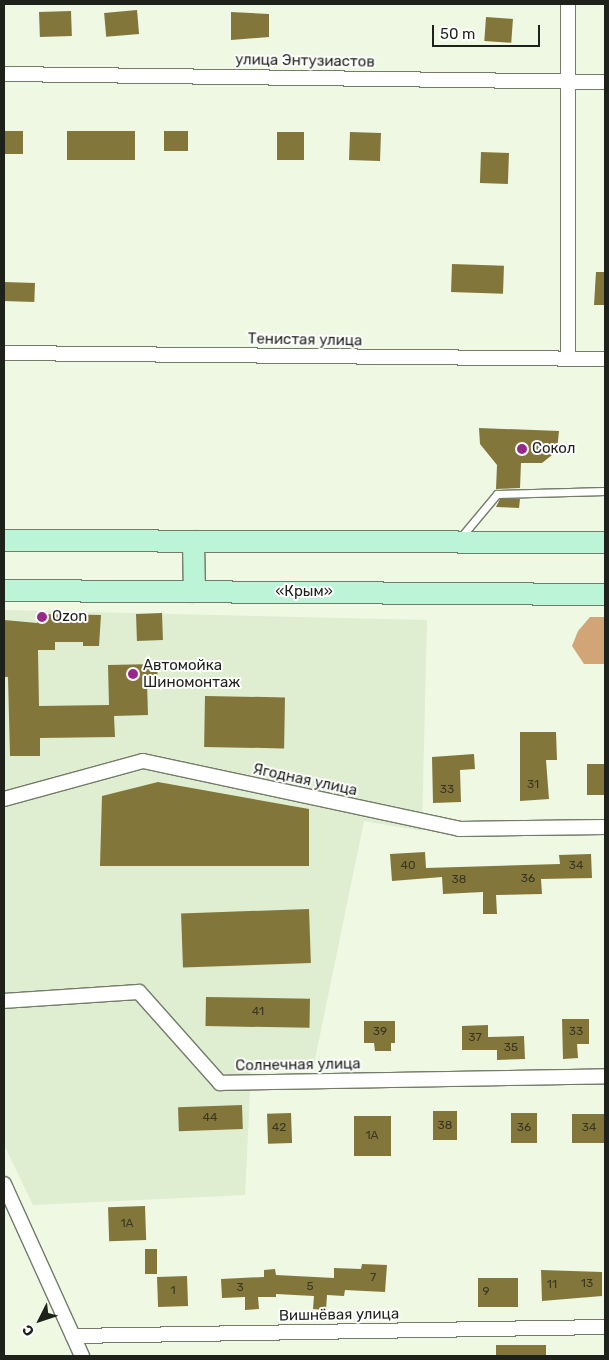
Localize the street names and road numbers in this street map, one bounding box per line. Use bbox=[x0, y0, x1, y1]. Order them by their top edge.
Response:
street label: улица Энтузиастов bbox=[235, 51, 375, 71]
street label: Тенистая улица bbox=[248, 330, 362, 350]
street label: «Крым» bbox=[275, 583, 333, 601]
street label: Ягодная улица bbox=[251, 760, 359, 800]
street label: Солнечная улица bbox=[235, 1055, 361, 1075]
street label: Вишнёвая улица bbox=[279, 1305, 399, 1325]

